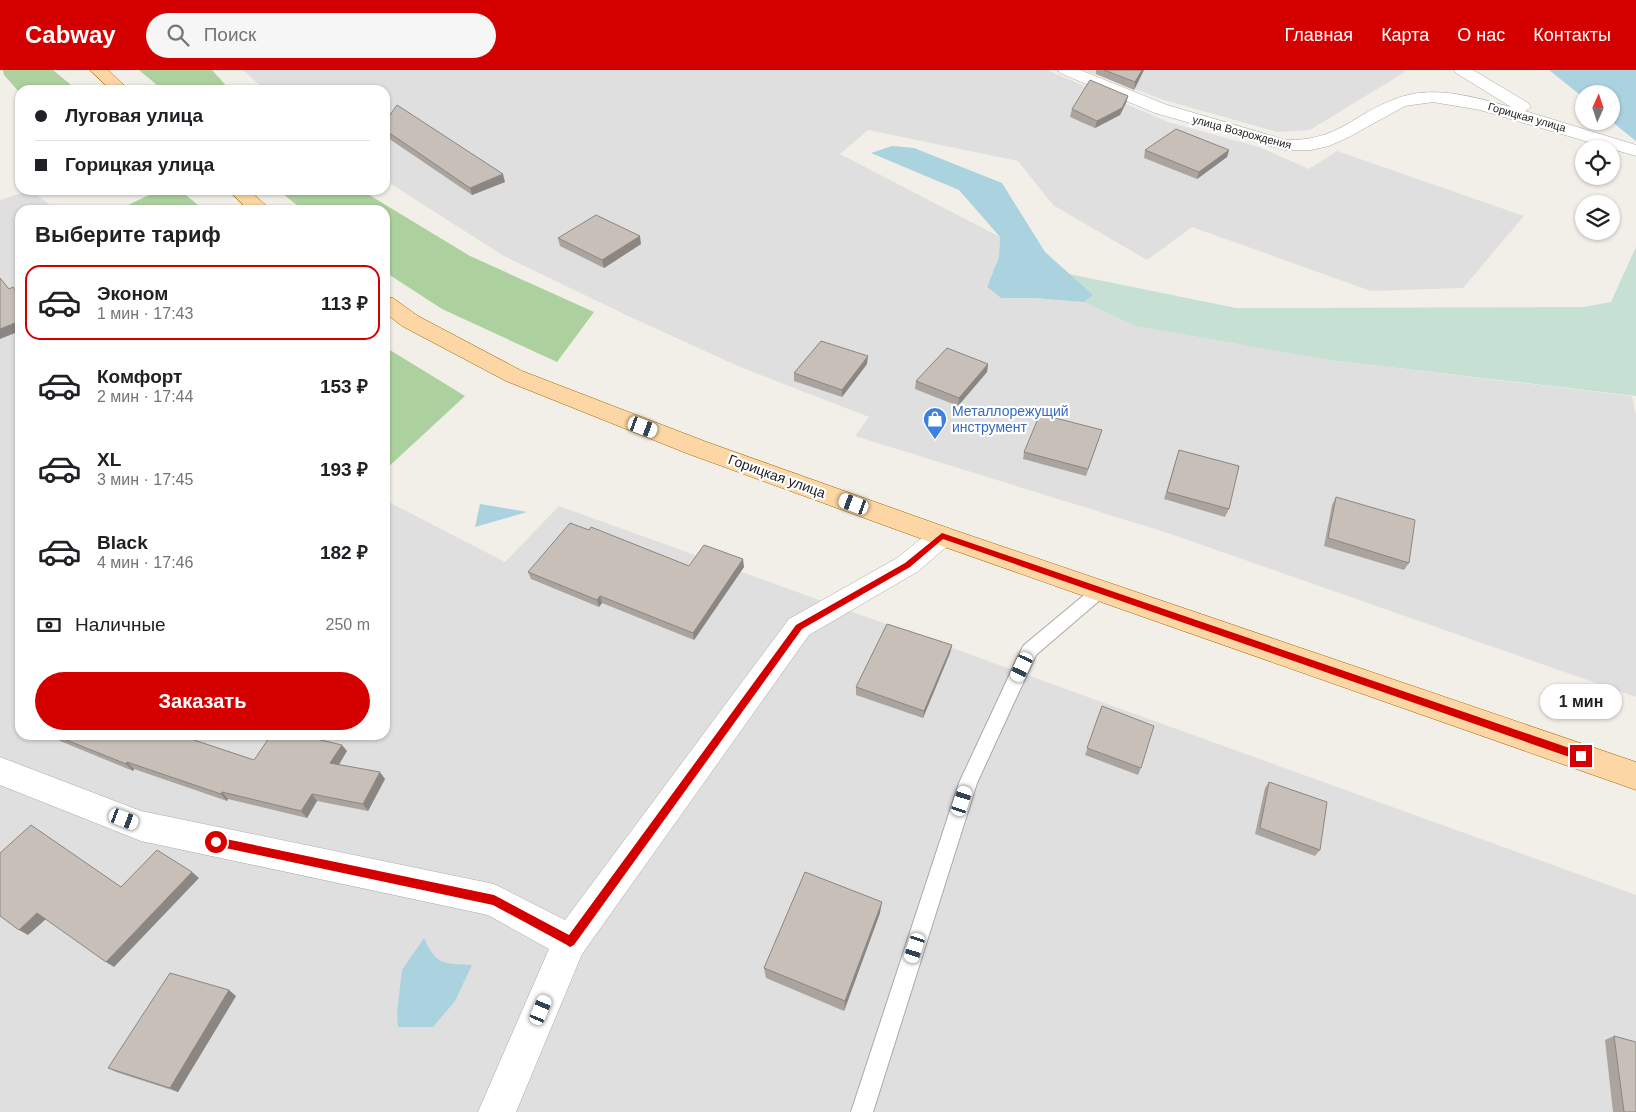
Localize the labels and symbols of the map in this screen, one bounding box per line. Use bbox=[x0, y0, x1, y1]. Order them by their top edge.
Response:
north arrow bbox=[1575, 85, 1620, 130]
street label: Горицкая улица bbox=[1487, 100, 1568, 134]
street label: улица Возрождения bbox=[1191, 113, 1293, 151]
place label: Металлорежущий инструмент bbox=[952, 403, 1069, 435]
shop icon: Металлорежущий инструмент bbox=[922, 406, 948, 440]
car bbox=[626, 415, 659, 439]
street label: Горицкая улица bbox=[726, 451, 828, 501]
car bbox=[837, 492, 870, 516]
car bbox=[1008, 650, 1035, 684]
callout: 1 мин bbox=[1540, 684, 1622, 718]
route end bbox=[1570, 745, 1592, 767]
car bbox=[950, 784, 973, 818]
car bbox=[107, 807, 140, 831]
route start bbox=[205, 831, 227, 853]
car bbox=[903, 931, 926, 965]
car bbox=[528, 993, 553, 1027]

